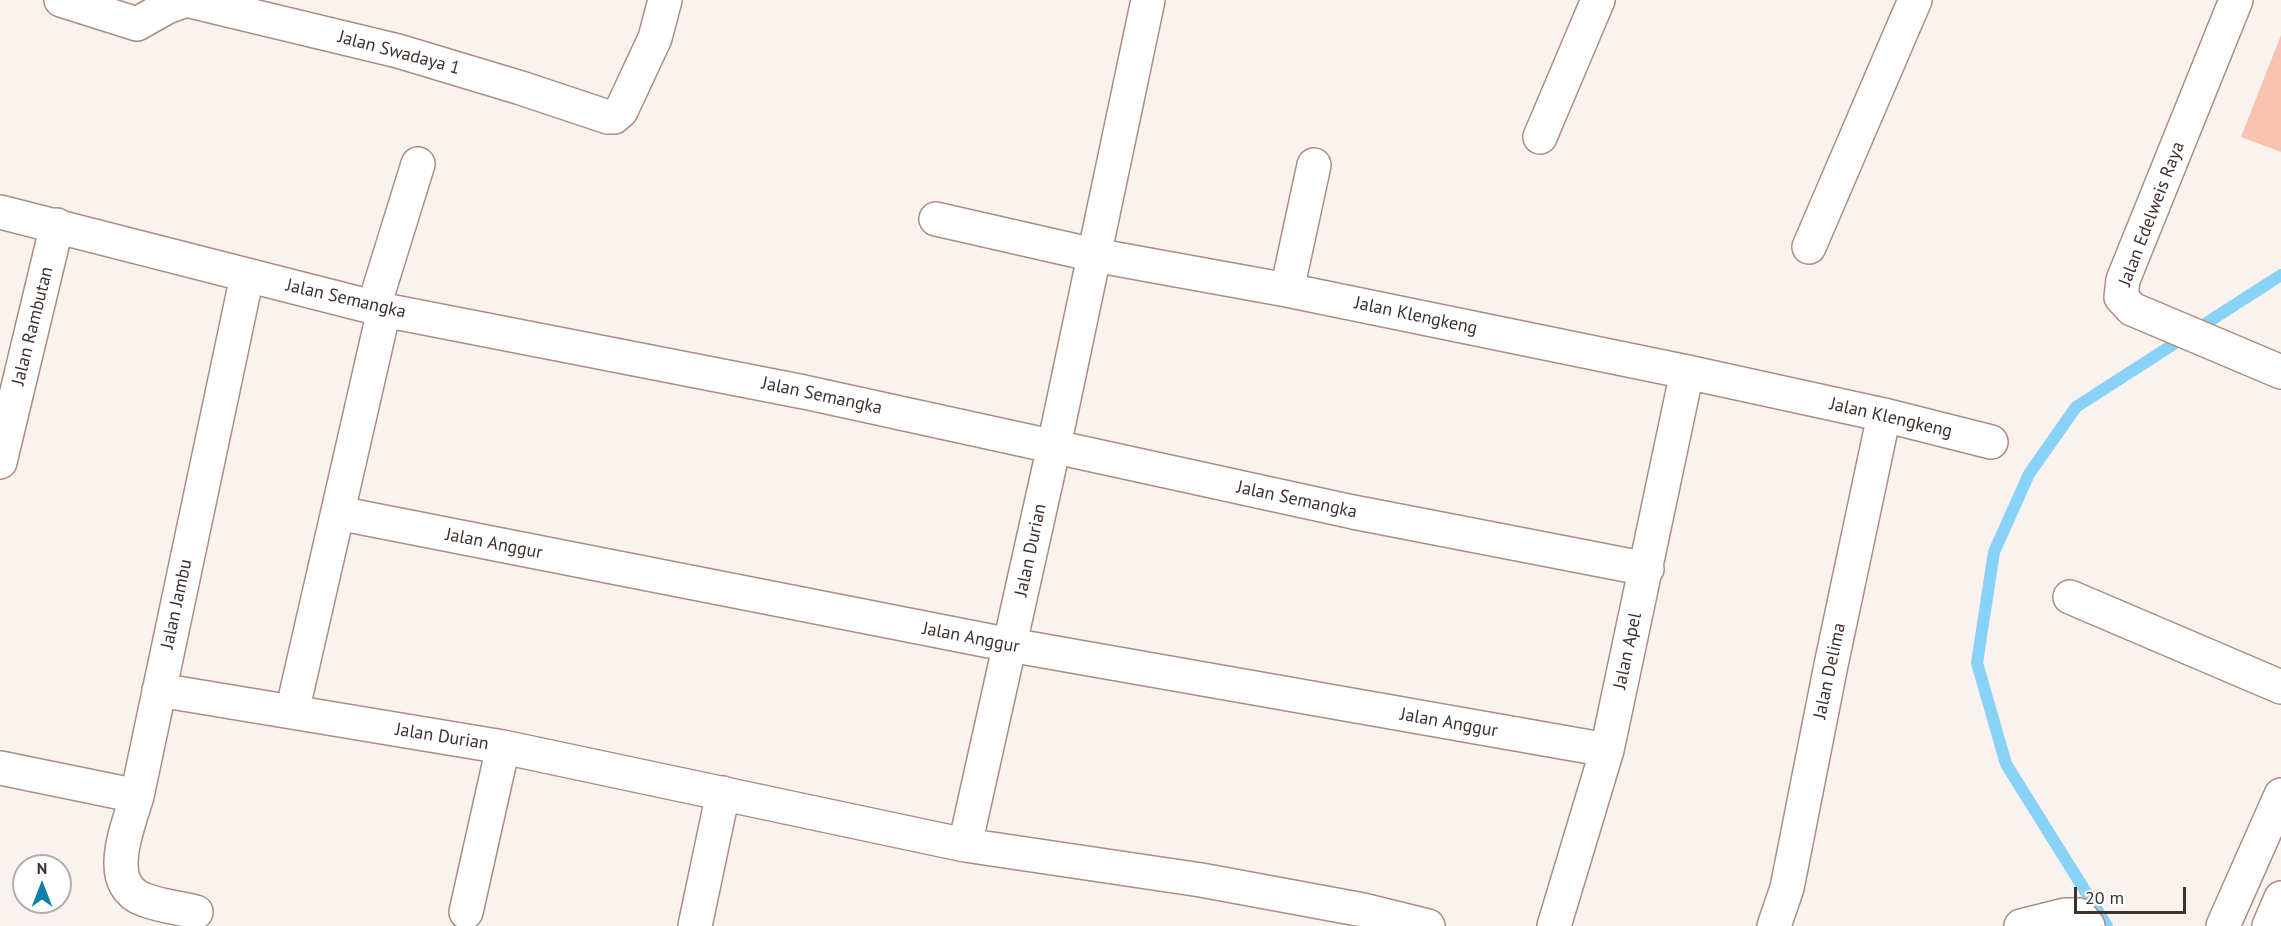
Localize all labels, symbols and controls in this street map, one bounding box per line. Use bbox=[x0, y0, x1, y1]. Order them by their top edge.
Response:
street label: Jalan Swadaya 1 bbox=[336, 26, 462, 80]
street label: Jalan Edelweis Raya bbox=[2115, 139, 2189, 289]
street label: Jalan Rambutan bbox=[8, 265, 58, 387]
street label: Jalan Semangka bbox=[284, 275, 408, 323]
street label: Jalan Klengkeng bbox=[1353, 292, 1479, 340]
street label: Jalan Semangka bbox=[760, 373, 884, 419]
street label: Jalan Klengkeng bbox=[1828, 393, 1954, 443]
street label: Jalan Semangka bbox=[1235, 477, 1359, 523]
street label: Jalan Durian bbox=[1011, 502, 1051, 598]
street label: Jalan Anggur bbox=[444, 524, 544, 564]
street label: Jalan Jambu bbox=[157, 557, 197, 651]
street label: Jalan Apel bbox=[1609, 611, 1647, 691]
street label: Jalan Anggur bbox=[921, 618, 1021, 658]
street label: Jalan Delima bbox=[1809, 621, 1851, 721]
street label: Jalan Anggur bbox=[1399, 704, 1499, 742]
street label: Jalan Durian bbox=[394, 719, 490, 755]
north arrow bbox=[12, 854, 72, 914]
text: N bbox=[37, 858, 47, 878]
scale bar bbox=[2077, 875, 2190, 913]
text: 20 m bbox=[2085, 886, 2124, 909]

